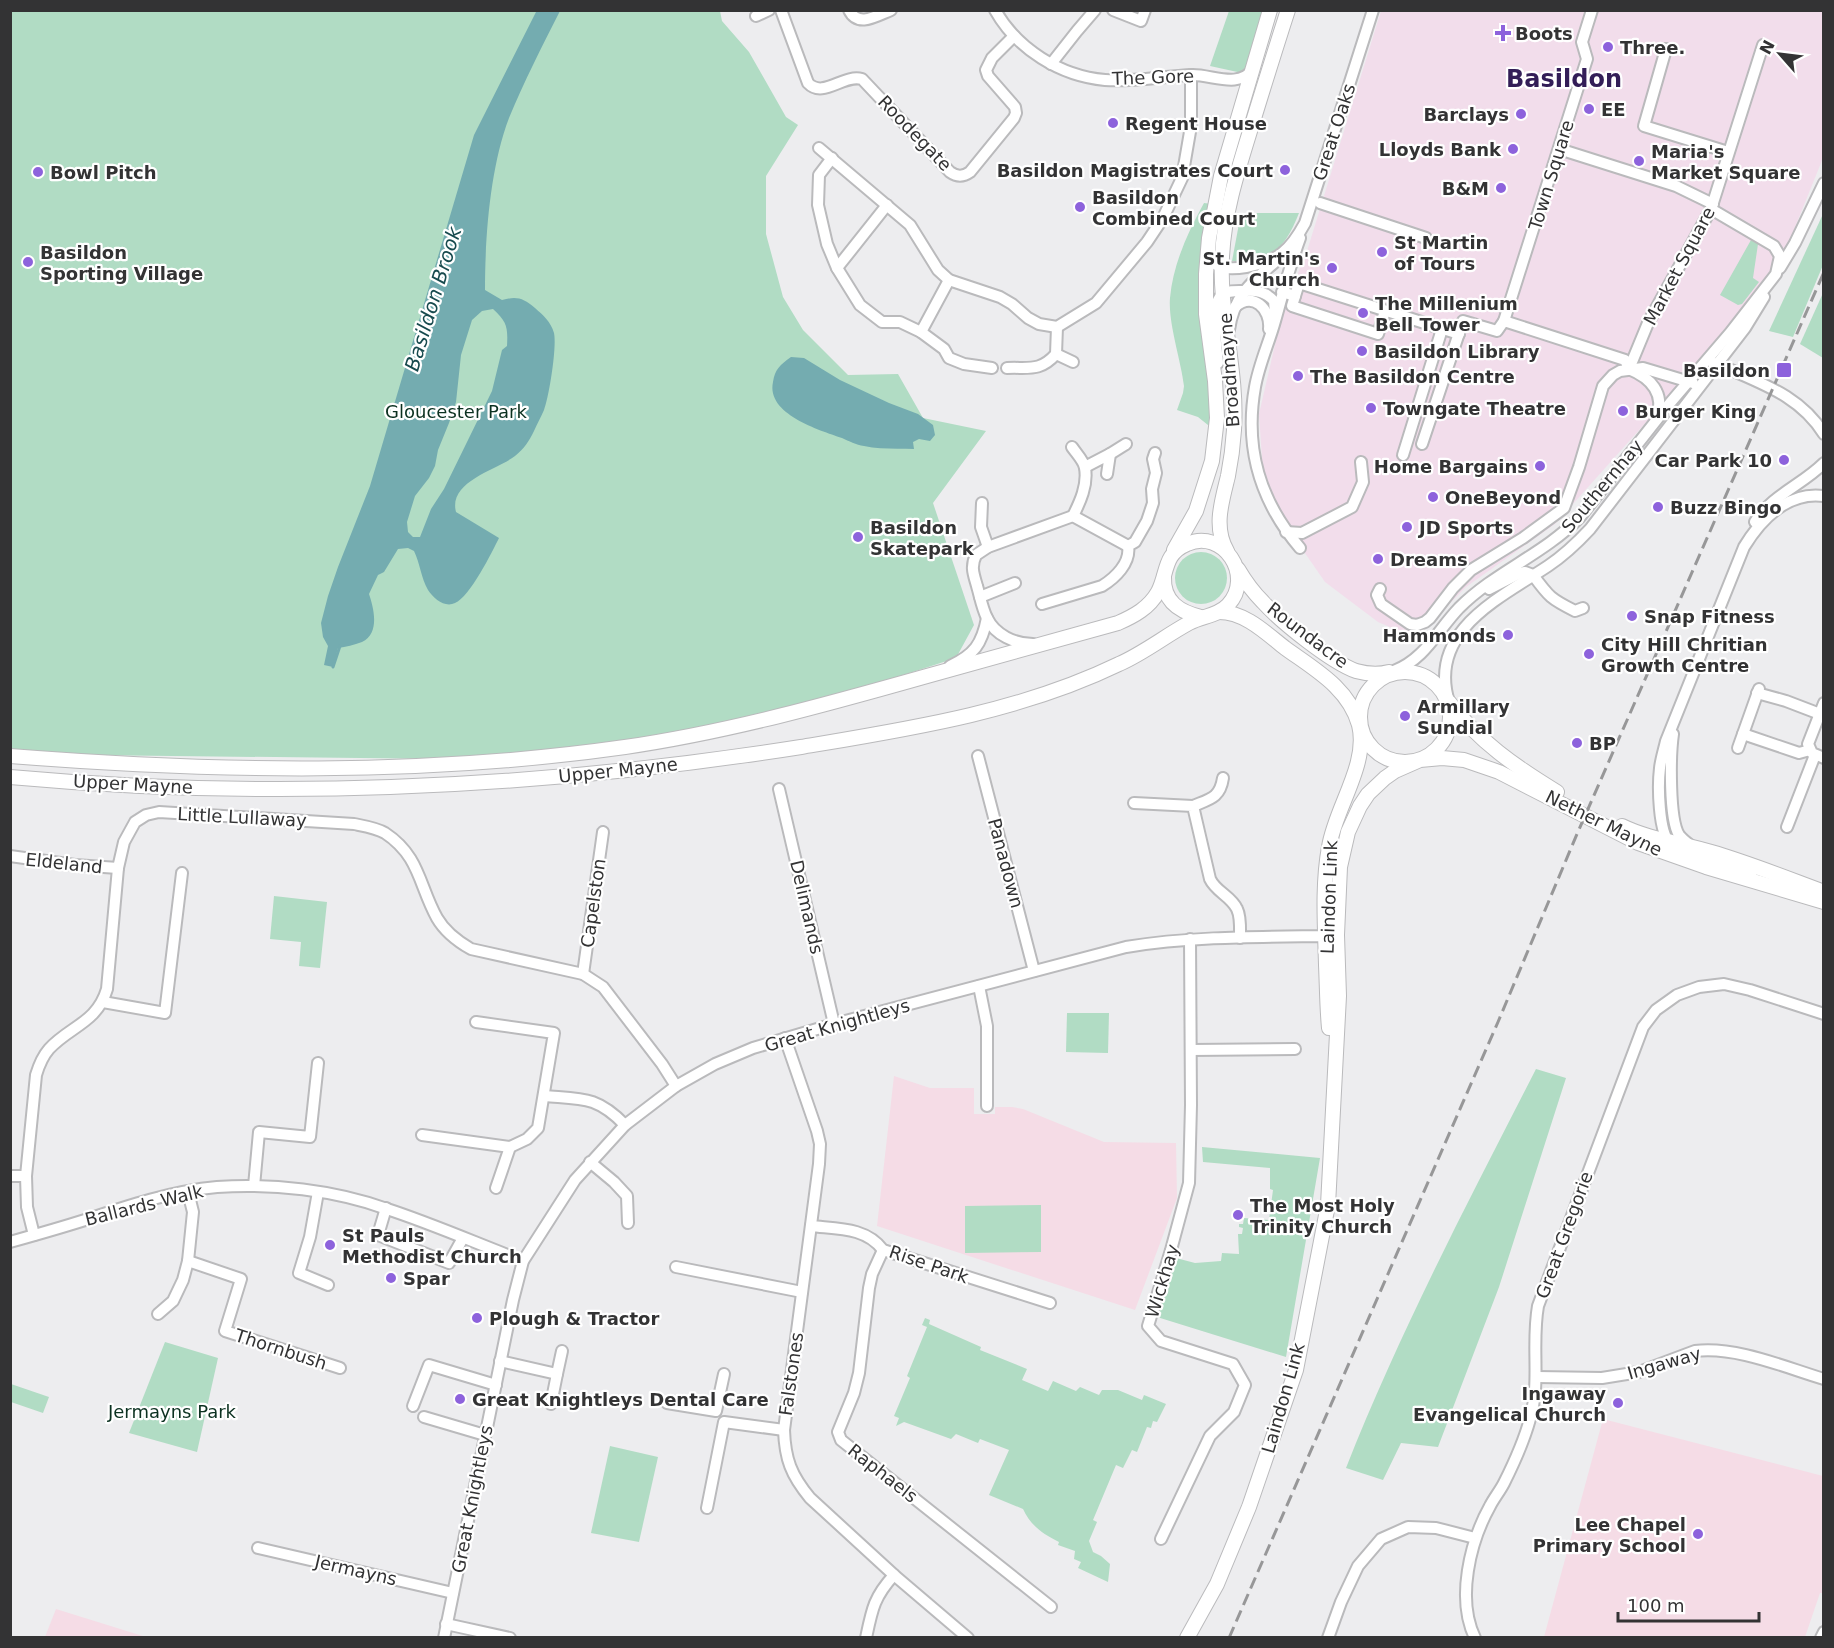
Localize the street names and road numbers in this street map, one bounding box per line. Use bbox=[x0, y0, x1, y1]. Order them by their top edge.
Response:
street label: The Gore bbox=[1111, 65, 1194, 89]
street label: Great Oaks bbox=[1308, 81, 1360, 183]
street label: Roodegate bbox=[874, 91, 956, 175]
street label: Town Square bbox=[1524, 117, 1578, 234]
street label: Market Square bbox=[1639, 203, 1719, 329]
street label: Broadmayne bbox=[1215, 312, 1243, 428]
street label: Southernhay bbox=[1557, 435, 1647, 537]
street label: Roundacre bbox=[1263, 598, 1353, 672]
street label: Upper Mayne bbox=[557, 753, 679, 787]
street label: Upper Mayne bbox=[73, 770, 193, 798]
street label: Nether Mayne bbox=[1542, 786, 1666, 860]
street label: Little Lullaway bbox=[177, 803, 308, 831]
street label: Panadown bbox=[984, 816, 1028, 910]
street label: Laindon Link bbox=[1317, 839, 1342, 954]
street label: Eldeland bbox=[24, 848, 104, 878]
street label: Capelston bbox=[576, 857, 610, 949]
street label: Delimands bbox=[786, 858, 828, 956]
street label: Great Knightleys bbox=[762, 994, 912, 1056]
street label: Great Gregorie bbox=[1531, 1169, 1597, 1301]
street label: Ballards Walk bbox=[83, 1180, 206, 1230]
street label: Rise Park bbox=[887, 1241, 972, 1288]
street label: Wickhay bbox=[1141, 1241, 1183, 1320]
street label: Thornbush bbox=[231, 1324, 330, 1374]
street label: Falstones bbox=[775, 1331, 807, 1417]
street label: Laindon Link bbox=[1257, 1340, 1309, 1456]
street label: Ingaway bbox=[1625, 1342, 1704, 1384]
street label: Great Knightleys bbox=[447, 1423, 497, 1575]
street label: Raphaels bbox=[844, 1439, 922, 1507]
street label: Jermayns bbox=[312, 1550, 399, 1590]

